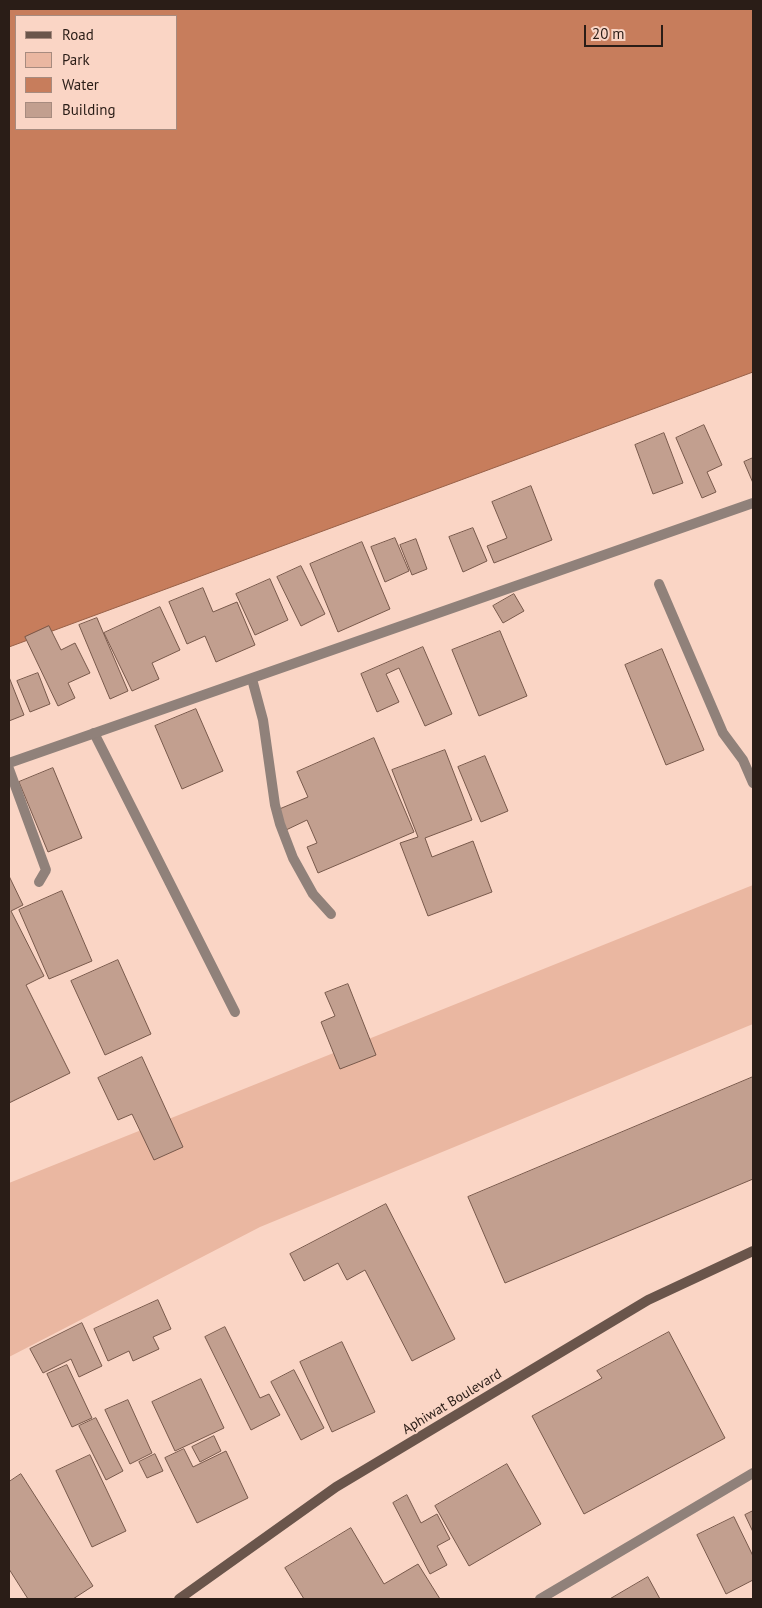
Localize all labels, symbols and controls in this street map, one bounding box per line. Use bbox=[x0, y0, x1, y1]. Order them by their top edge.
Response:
legend bbox=[15, 15, 178, 130]
scale bar bbox=[587, 15, 666, 47]
text: 20 m bbox=[592, 24, 625, 43]
text: Road bbox=[62, 25, 94, 44]
text: Park bbox=[62, 50, 90, 69]
text: Water bbox=[62, 75, 99, 94]
text: Building bbox=[62, 100, 116, 119]
street label: Aphiwat Boulevard bbox=[399, 1366, 505, 1438]

